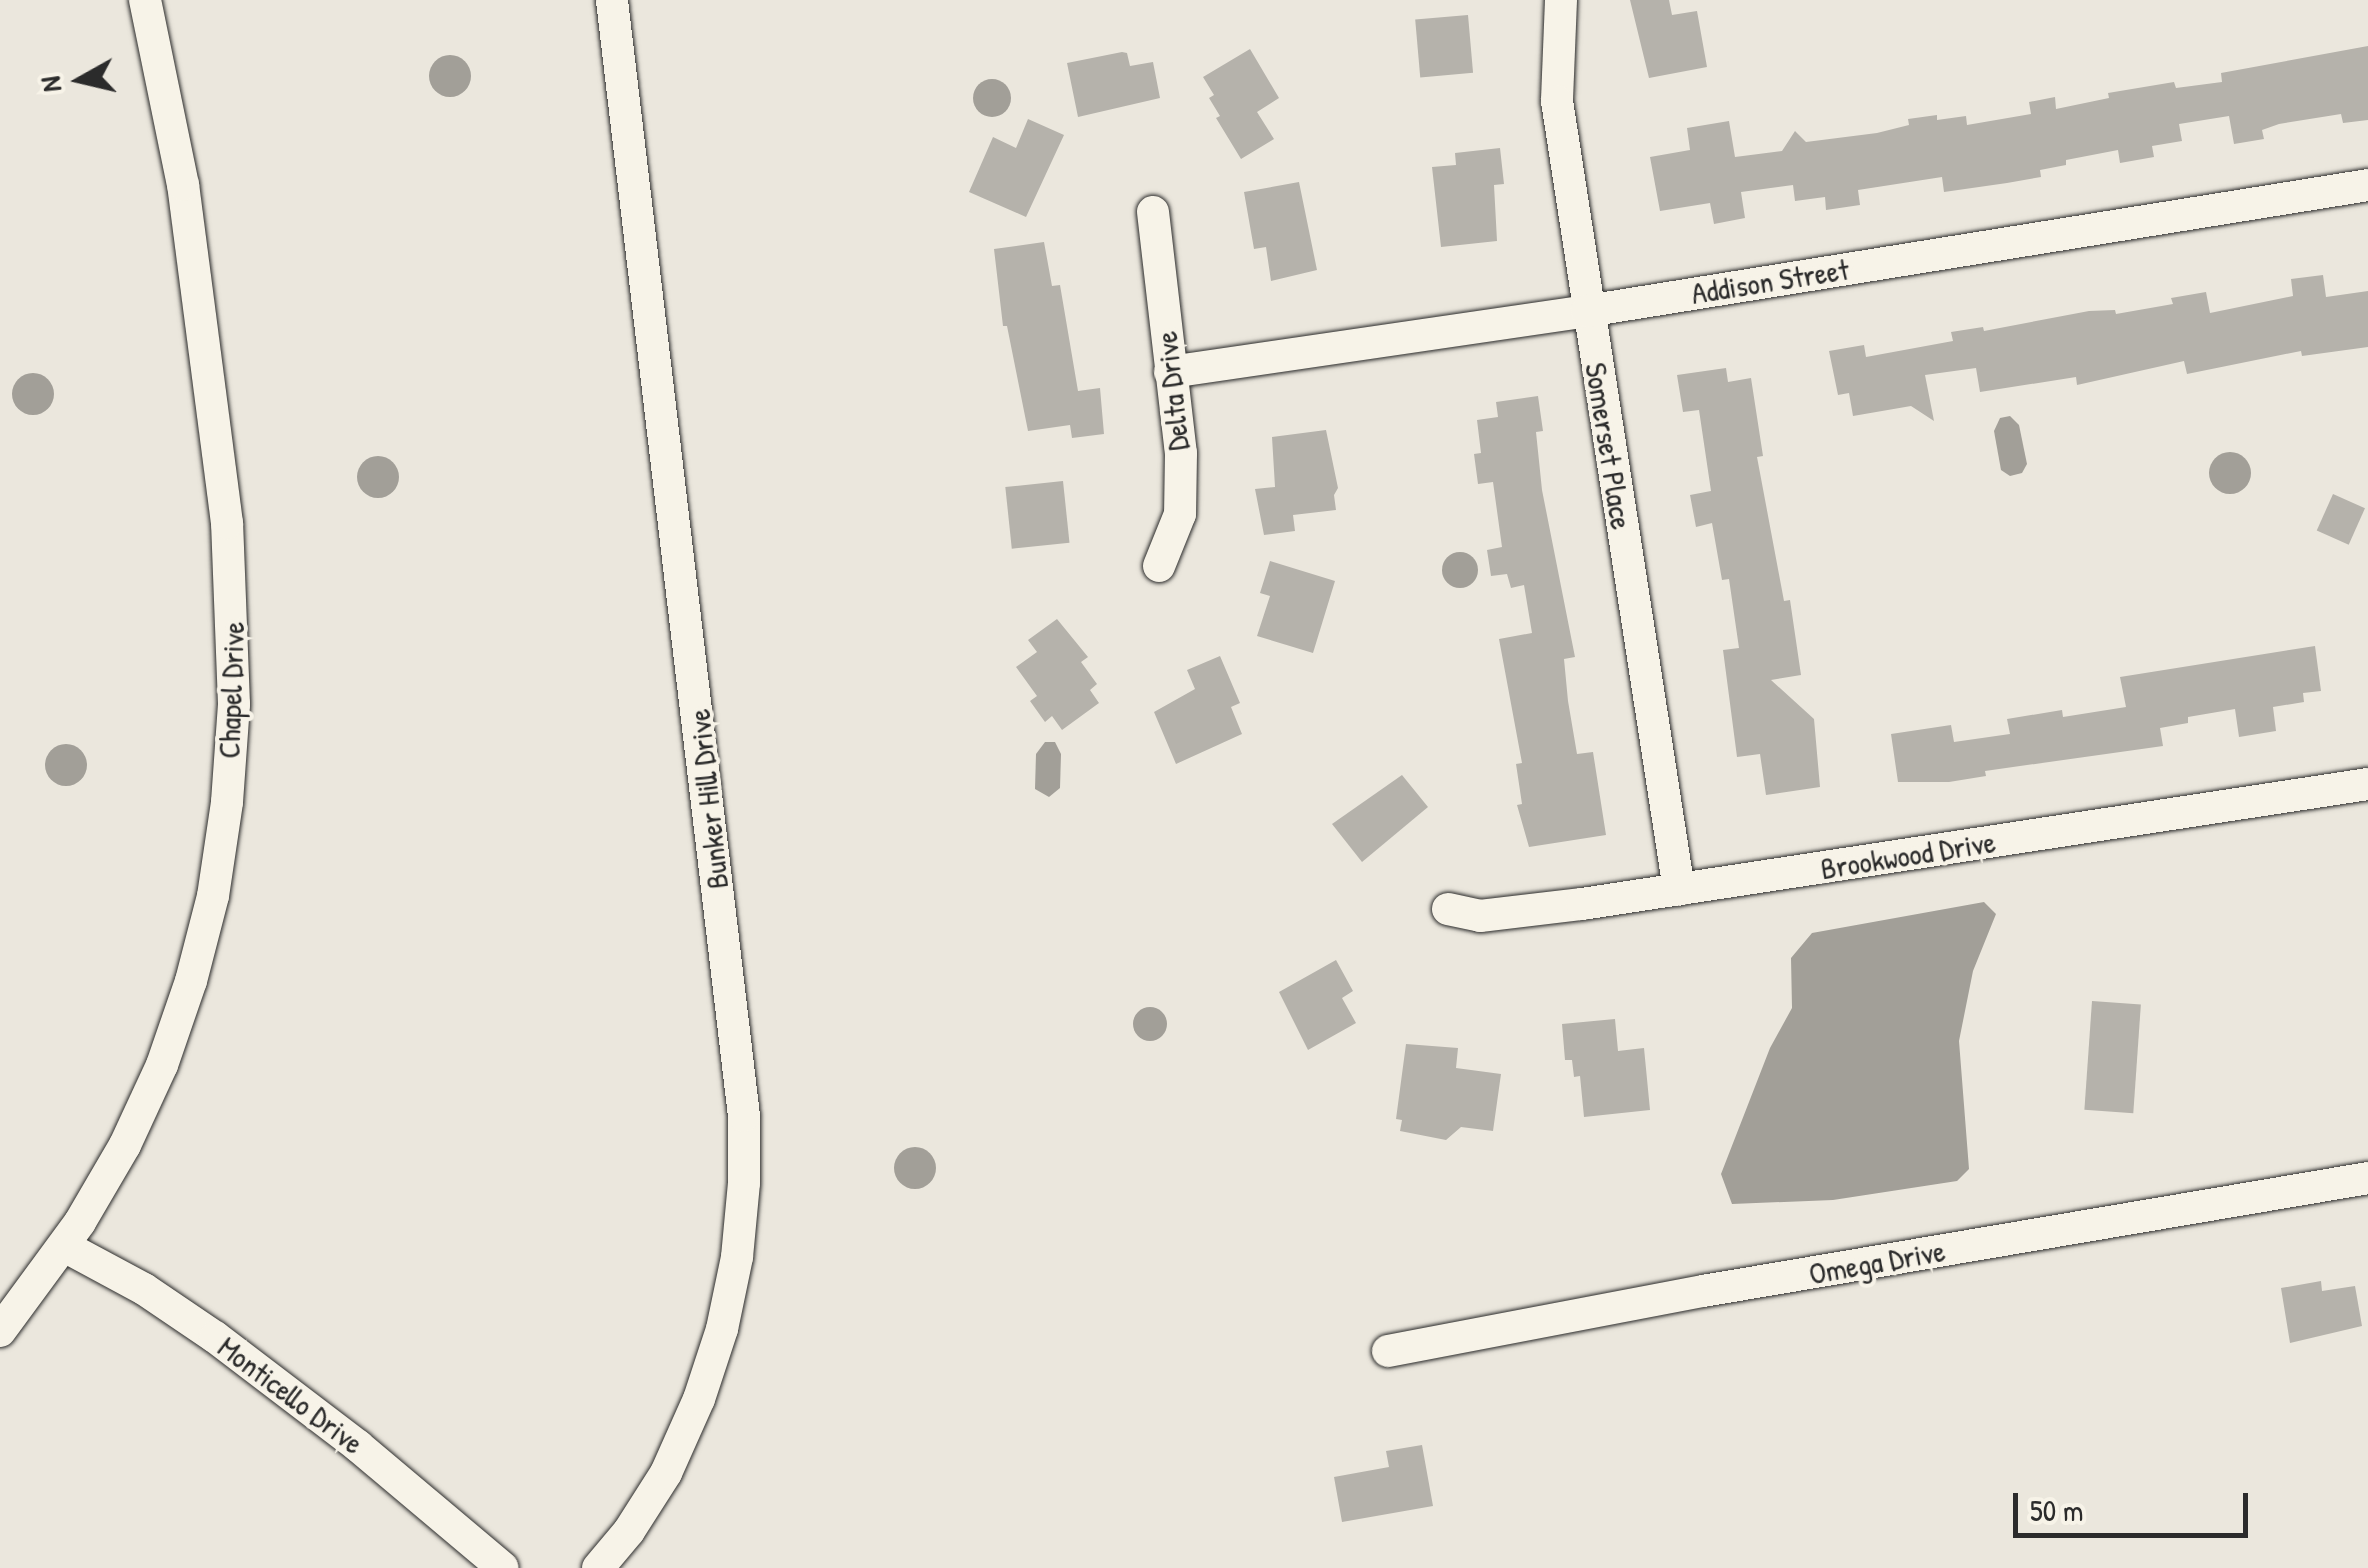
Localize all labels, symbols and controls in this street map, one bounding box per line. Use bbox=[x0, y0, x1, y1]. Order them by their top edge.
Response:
north arrow bbox=[30, 30, 130, 130]
text: N bbox=[30, 74, 70, 94]
street label: Addison Street bbox=[1689, 251, 1851, 311]
street label: Delta Drive bbox=[1148, 330, 1196, 452]
street label: Somerset Place bbox=[1578, 360, 1640, 532]
street label: Chapel Drive bbox=[211, 621, 251, 759]
street label: Bunker Hill Drive bbox=[681, 707, 735, 891]
street label: Brookwood Drive bbox=[1818, 823, 1998, 887]
street label: Omega Drive bbox=[1806, 1232, 1948, 1292]
street label: Monticello Drive bbox=[211, 1329, 371, 1461]
scale bar bbox=[2018, 1473, 2253, 1535]
text: 50 m bbox=[2030, 1490, 2083, 1530]

